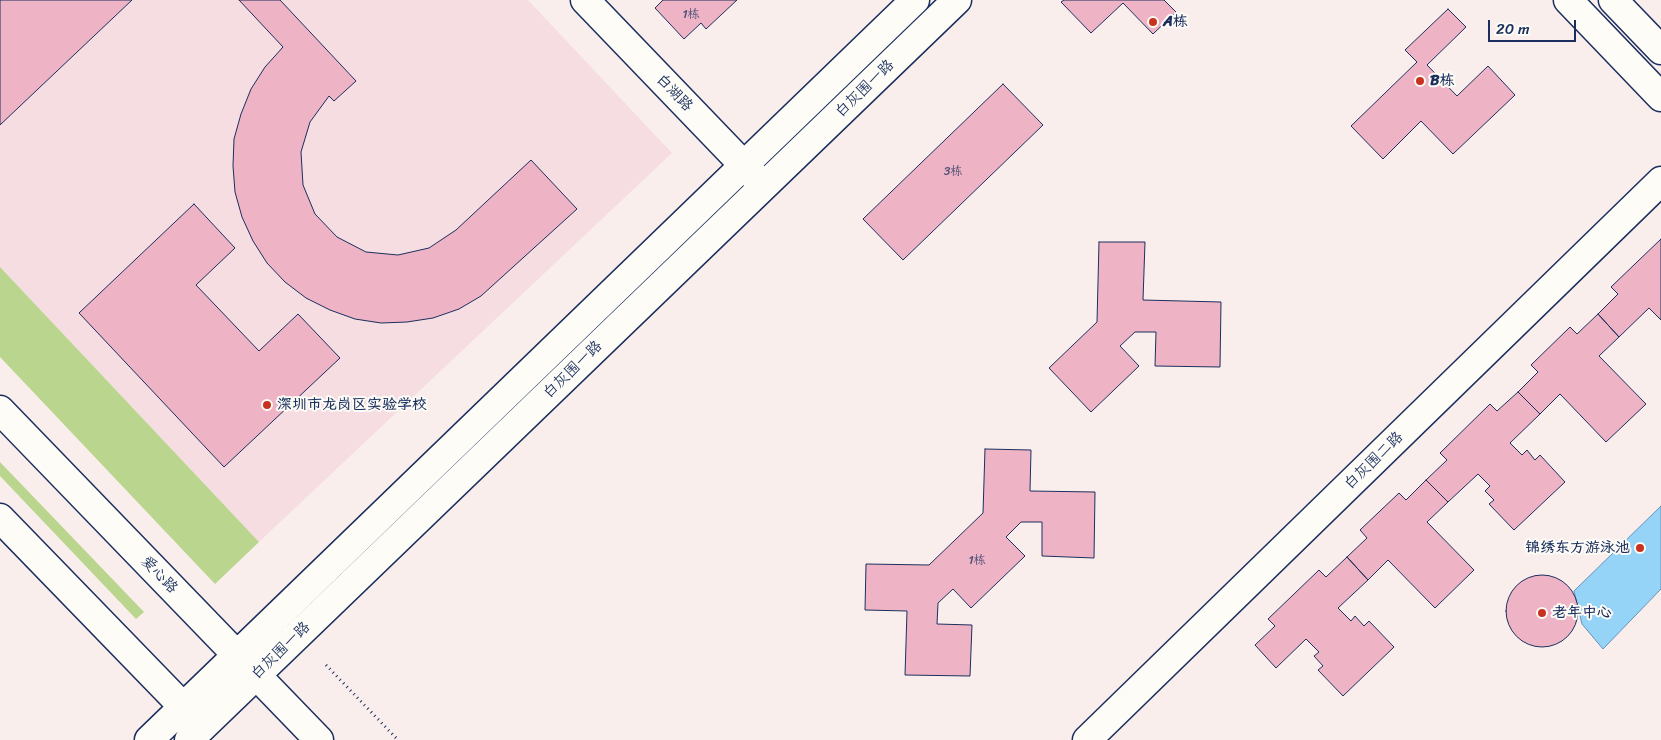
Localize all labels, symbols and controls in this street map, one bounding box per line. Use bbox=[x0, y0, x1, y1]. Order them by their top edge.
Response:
house number: 1栋 bbox=[682, 8, 700, 22]
scale bar bbox=[1491, 10, 1578, 42]
place label: A栋 bbox=[1163, 13, 1188, 31]
marker: A栋 bbox=[1147, 16, 1159, 28]
text: 20 m bbox=[1496, 16, 1530, 42]
street label: 白灰围一路 bbox=[832, 56, 898, 122]
street label: 白湖路 bbox=[652, 71, 696, 115]
place label: B栋 bbox=[1430, 72, 1454, 90]
marker: B栋 bbox=[1414, 75, 1426, 87]
house number: 3栋 bbox=[944, 165, 962, 179]
street label: 白灰围一路 bbox=[540, 337, 606, 403]
place label: 深圳市龙岗区实验学校 bbox=[277, 396, 427, 414]
marker: 深圳市龙岗区实验学校 bbox=[261, 399, 273, 411]
street label: 白灰围二路 bbox=[1341, 428, 1407, 494]
place label: 锦绣东方游泳池 bbox=[1525, 539, 1630, 557]
marker: 锦绣东方游泳池 bbox=[1634, 542, 1646, 554]
street label: 爱心路 bbox=[137, 553, 181, 597]
house number: 1栋 bbox=[968, 554, 986, 568]
place label: 老年中心 bbox=[1552, 604, 1612, 622]
marker: 老年中心 bbox=[1536, 607, 1548, 619]
street label: 白灰围一路 bbox=[248, 618, 314, 684]

